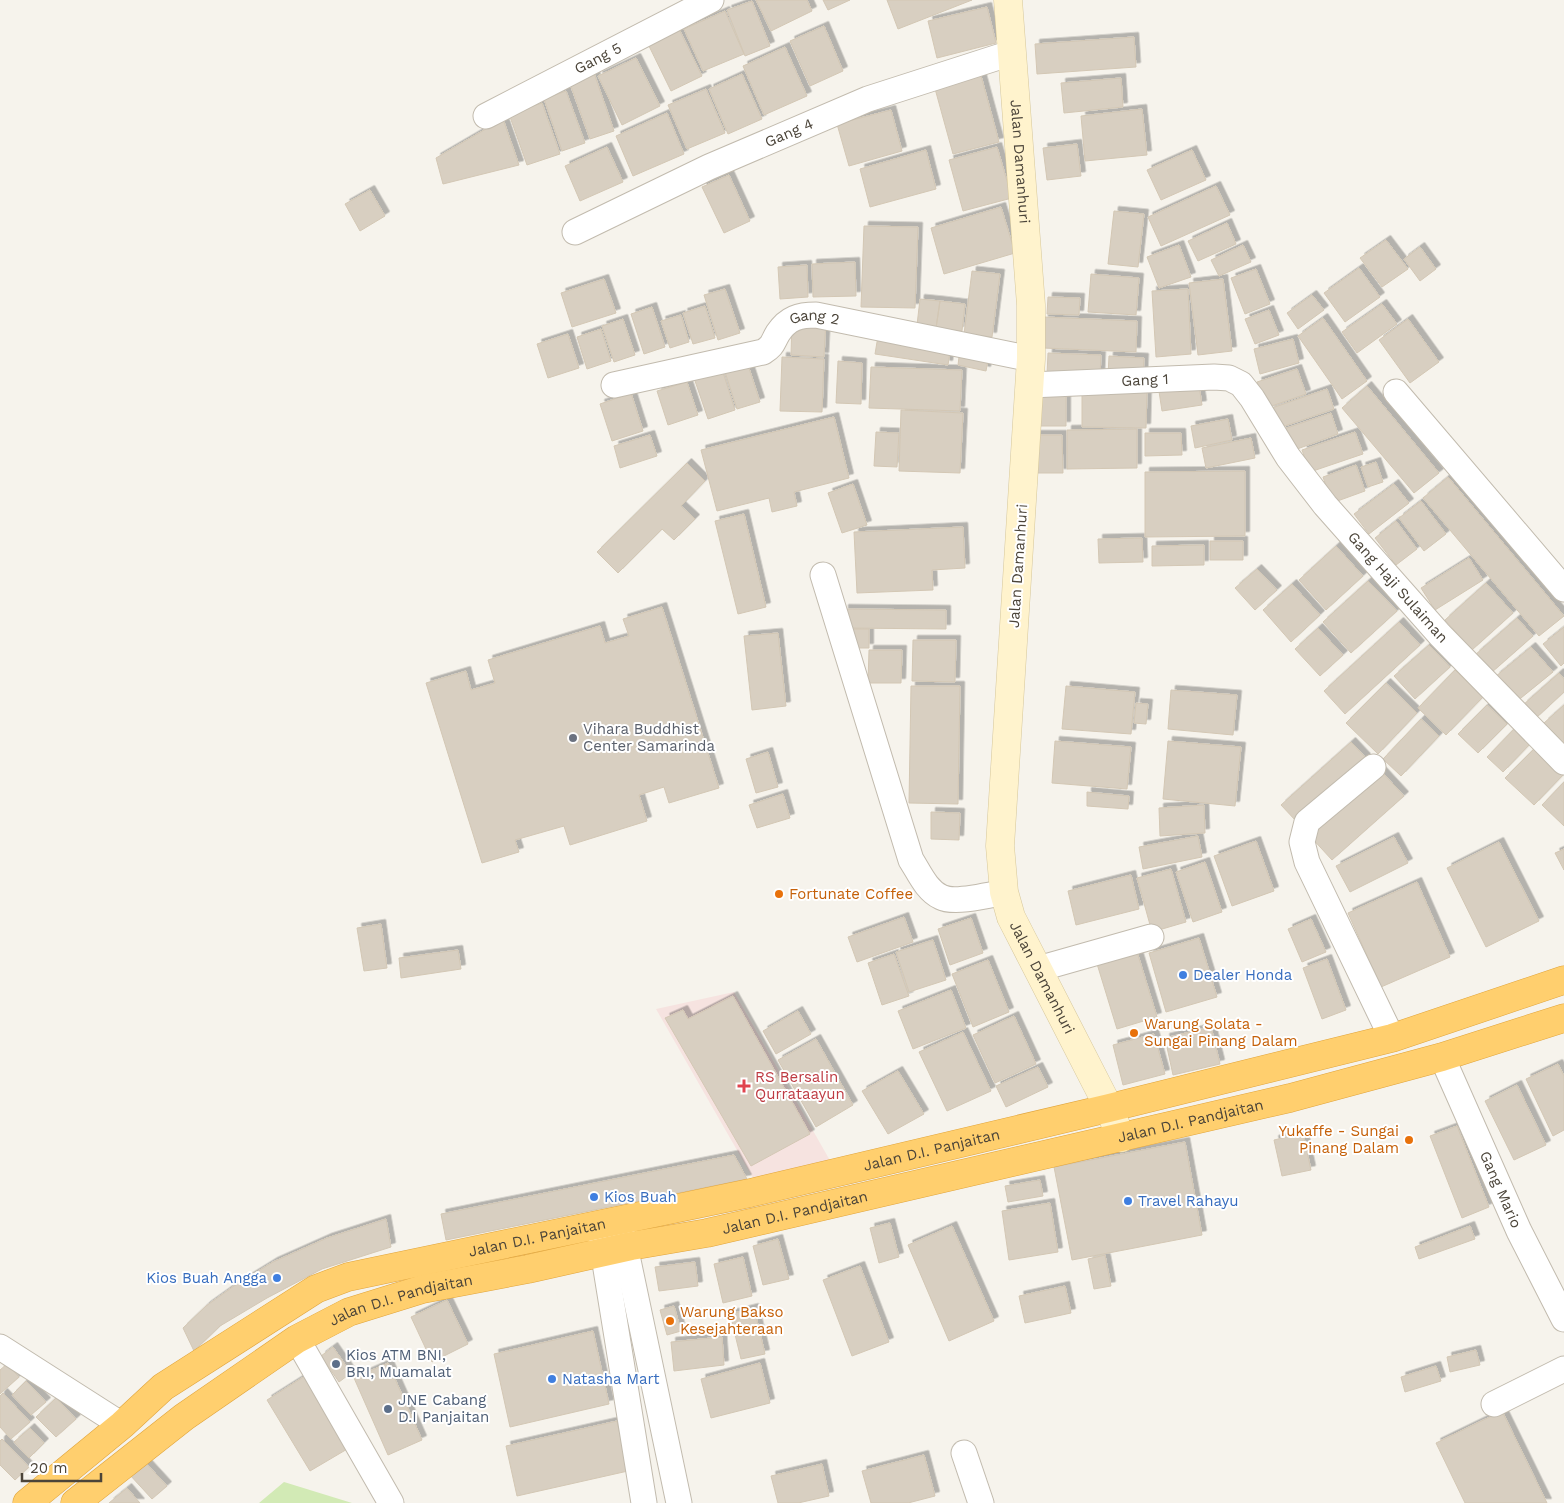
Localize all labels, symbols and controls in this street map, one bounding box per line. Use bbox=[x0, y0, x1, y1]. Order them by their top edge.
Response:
street label: Gang 5 bbox=[571, 39, 625, 78]
street label: Jalan Damanhuri bbox=[1007, 99, 1034, 224]
street label: Gang 4 bbox=[762, 114, 816, 151]
street label: Gang 2 bbox=[786, 306, 841, 329]
street label: Gang 1 bbox=[1121, 370, 1169, 390]
street label: Jalan Damanhuri bbox=[1005, 503, 1031, 629]
street label: Gang Haji Sulaiman bbox=[1344, 528, 1452, 647]
place label: Vihara Buddhist Center Samarinda bbox=[583, 720, 715, 755]
marker: Vihara Buddhist Center Samarinda bbox=[567, 732, 579, 744]
place label: Fortunate Coffee bbox=[789, 885, 913, 903]
marker: Fortunate Coffee bbox=[773, 888, 785, 900]
street label: Jalan Damanhuri bbox=[1006, 918, 1078, 1037]
place label: Dealer Honda bbox=[1193, 966, 1293, 984]
marker: Dealer Honda bbox=[1177, 969, 1189, 981]
place label: Warung Solata - Sungai Pinang Dalam bbox=[1144, 1015, 1298, 1050]
marker: Warung Solata - Sungai Pinang Dalam bbox=[1128, 1027, 1140, 1039]
place label: RS Bersalin Qurrataayun bbox=[755, 1068, 845, 1103]
marker: RS Bersalin Qurrataayun bbox=[737, 1079, 751, 1093]
street label: Jalan D.I. Pandjaitan bbox=[1116, 1095, 1265, 1147]
place label: Yukaffe - Sungai Pinang Dalam bbox=[1279, 1122, 1399, 1157]
street label: Jalan D.I. Panjaitan bbox=[862, 1125, 1002, 1175]
marker: Yukaffe - Sungai Pinang Dalam bbox=[1403, 1134, 1415, 1146]
street label: Gang Mario bbox=[1476, 1148, 1526, 1231]
street label: Jalan D.I. Pandjaitan bbox=[720, 1187, 870, 1238]
place label: Kios Buah bbox=[604, 1188, 677, 1206]
marker: Kios Buah bbox=[588, 1191, 600, 1203]
place label: Travel Rahayu bbox=[1138, 1192, 1239, 1210]
marker: Travel Rahayu bbox=[1122, 1195, 1134, 1207]
street label: Jalan D.I. Panjaitan bbox=[467, 1214, 607, 1261]
place label: Kios Buah Angga bbox=[146, 1269, 268, 1287]
street label: Jalan D.I. Pandjaitan bbox=[326, 1271, 474, 1330]
marker: Kios Buah Angga bbox=[271, 1272, 283, 1284]
place label: Warung Bakso Kesejahteraan bbox=[680, 1303, 784, 1338]
marker: Warung Bakso Kesejahteraan bbox=[664, 1315, 676, 1327]
place label: Kios ATM BNI, BRI, Muamalat bbox=[346, 1346, 452, 1381]
marker: Kios ATM BNI, BRI, Muamalat bbox=[330, 1358, 342, 1370]
place label: Natasha Mart bbox=[562, 1370, 660, 1388]
marker: Natasha Mart bbox=[546, 1373, 558, 1385]
place label: JNE Cabang D.I Panjaitan bbox=[398, 1391, 489, 1426]
marker: JNE Cabang D.I Panjaitan bbox=[382, 1403, 394, 1415]
scale bar bbox=[22, 1450, 101, 1482]
text: 20 m bbox=[30, 1459, 68, 1477]

